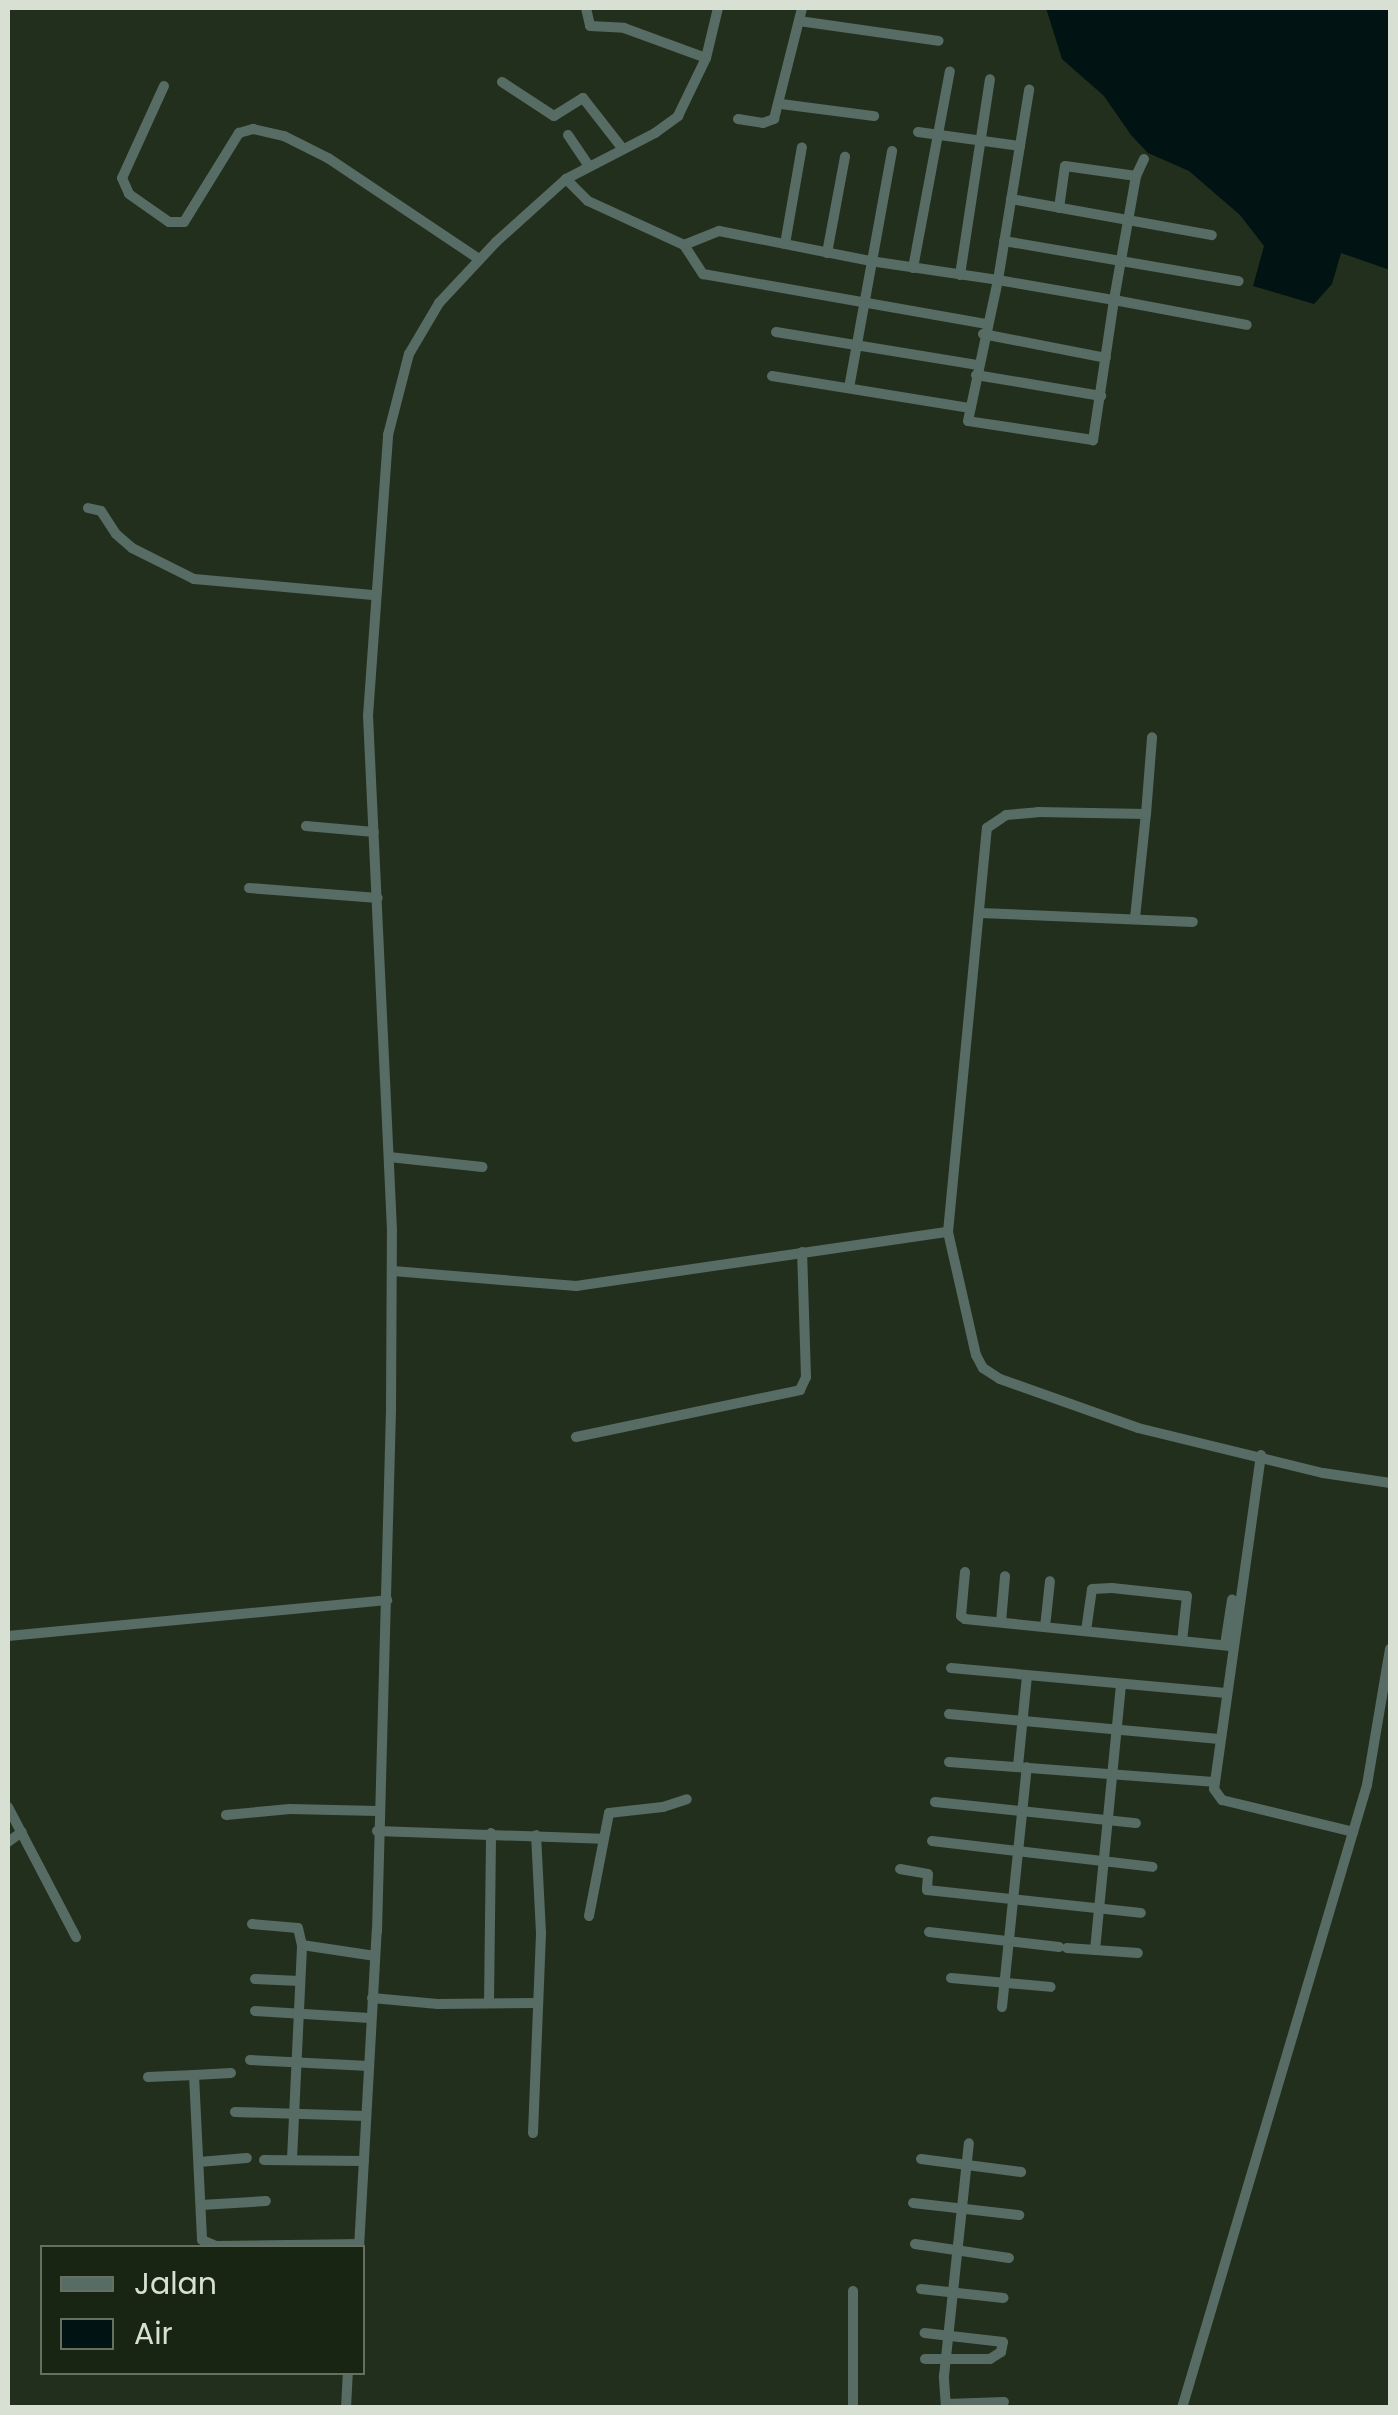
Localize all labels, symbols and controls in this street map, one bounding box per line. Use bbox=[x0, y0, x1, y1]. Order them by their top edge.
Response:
legend bbox=[40, 2245, 365, 2375]
text: Jalan bbox=[134, 2262, 217, 2305]
text: Air bbox=[134, 2312, 173, 2355]

